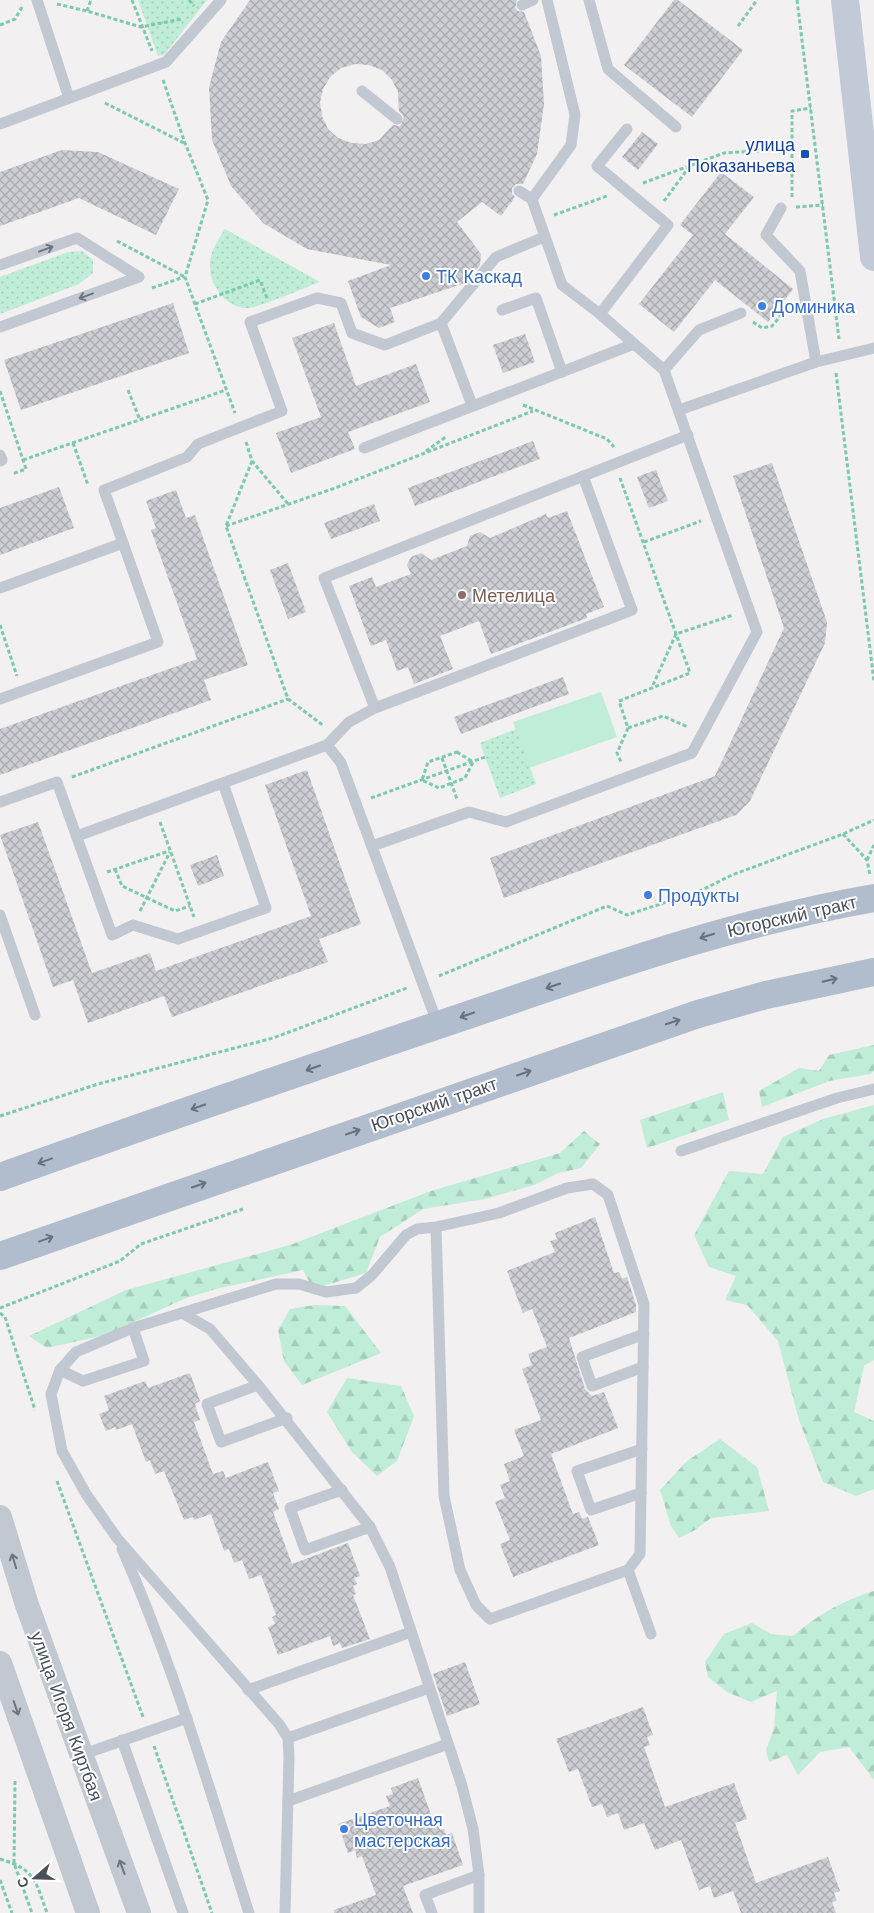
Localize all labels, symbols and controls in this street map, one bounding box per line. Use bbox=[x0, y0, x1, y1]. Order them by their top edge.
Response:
place label: улица Показаньева bbox=[687, 134, 796, 176]
marker: улица Показаньева bbox=[799, 148, 811, 160]
one-way arrow bbox=[38, 244, 53, 253]
place label: ТК Каскад bbox=[436, 266, 522, 287]
marker: ТК Каскад bbox=[420, 270, 432, 282]
one-way arrow bbox=[79, 292, 95, 301]
place label: Доминика bbox=[772, 296, 856, 317]
marker: Доминика bbox=[756, 300, 768, 312]
place label: Метелица bbox=[472, 585, 556, 606]
marker: Метелица bbox=[456, 589, 468, 601]
place label: Продукты bbox=[658, 885, 739, 906]
marker: Продукты bbox=[642, 889, 654, 901]
street label: Югорский тракт bbox=[725, 891, 859, 941]
one-way arrow bbox=[700, 932, 716, 942]
one-way arrow bbox=[822, 975, 838, 984]
one-way arrow bbox=[545, 982, 561, 991]
one-way arrow bbox=[460, 1011, 475, 1020]
one-way arrow bbox=[665, 1017, 680, 1026]
one-way arrow bbox=[306, 1064, 322, 1073]
one-way arrow bbox=[516, 1068, 531, 1077]
street label: Югорский тракт bbox=[368, 1073, 500, 1135]
one-way arrow bbox=[191, 1103, 207, 1113]
one-way arrow bbox=[345, 1127, 360, 1136]
one-way arrow bbox=[38, 1157, 53, 1166]
one-way arrow bbox=[191, 1180, 206, 1189]
one-way arrow bbox=[38, 1234, 53, 1243]
one-way arrow bbox=[9, 1554, 18, 1570]
street label: улица Игоря Киртбая bbox=[27, 1629, 107, 1803]
one-way arrow bbox=[12, 1700, 21, 1716]
place label: Цветочная мастерская bbox=[354, 1809, 450, 1851]
marker: Цветочная мастерская bbox=[338, 1823, 350, 1835]
north arrow bbox=[10, 1853, 60, 1903]
one-way arrow bbox=[117, 1860, 126, 1875]
text: С bbox=[14, 1875, 32, 1890]

